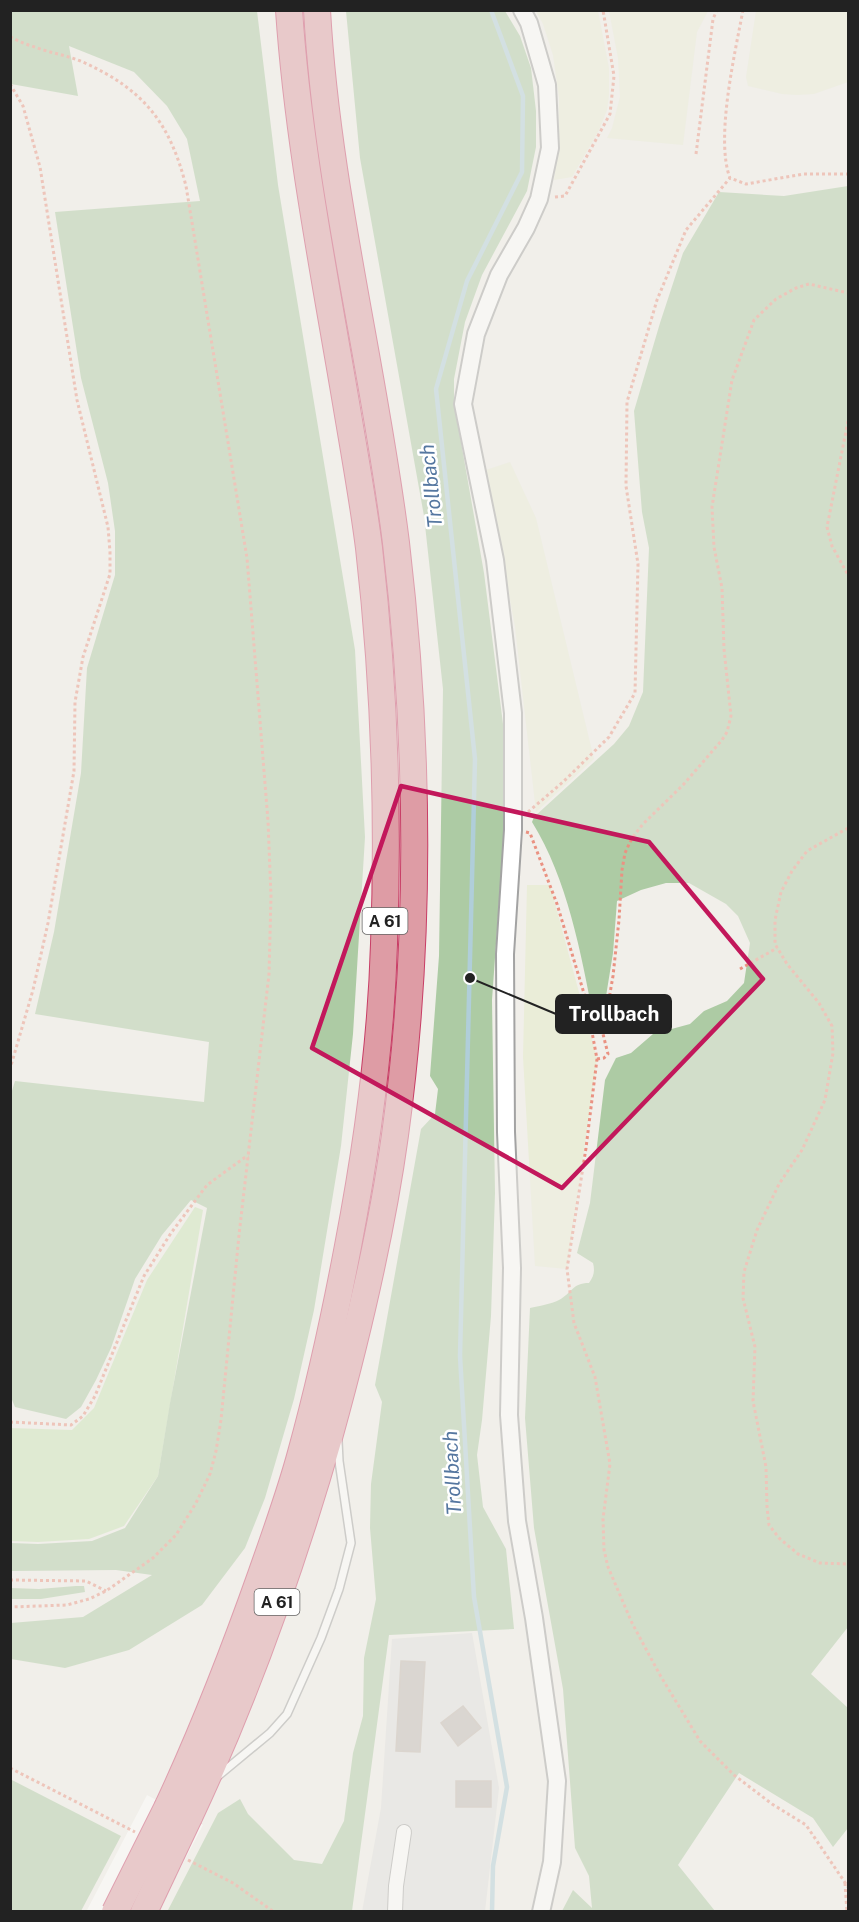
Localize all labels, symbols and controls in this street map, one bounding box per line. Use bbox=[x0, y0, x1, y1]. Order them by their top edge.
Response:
water label: Trollbach bbox=[415, 443, 447, 529]
road number: A 61 bbox=[362, 908, 408, 934]
callout: Trollbach bbox=[556, 995, 671, 1033]
text: Trollbach bbox=[569, 1002, 659, 1026]
water label: Trollbach bbox=[438, 1430, 466, 1516]
road number: A 61 bbox=[254, 1589, 300, 1615]

